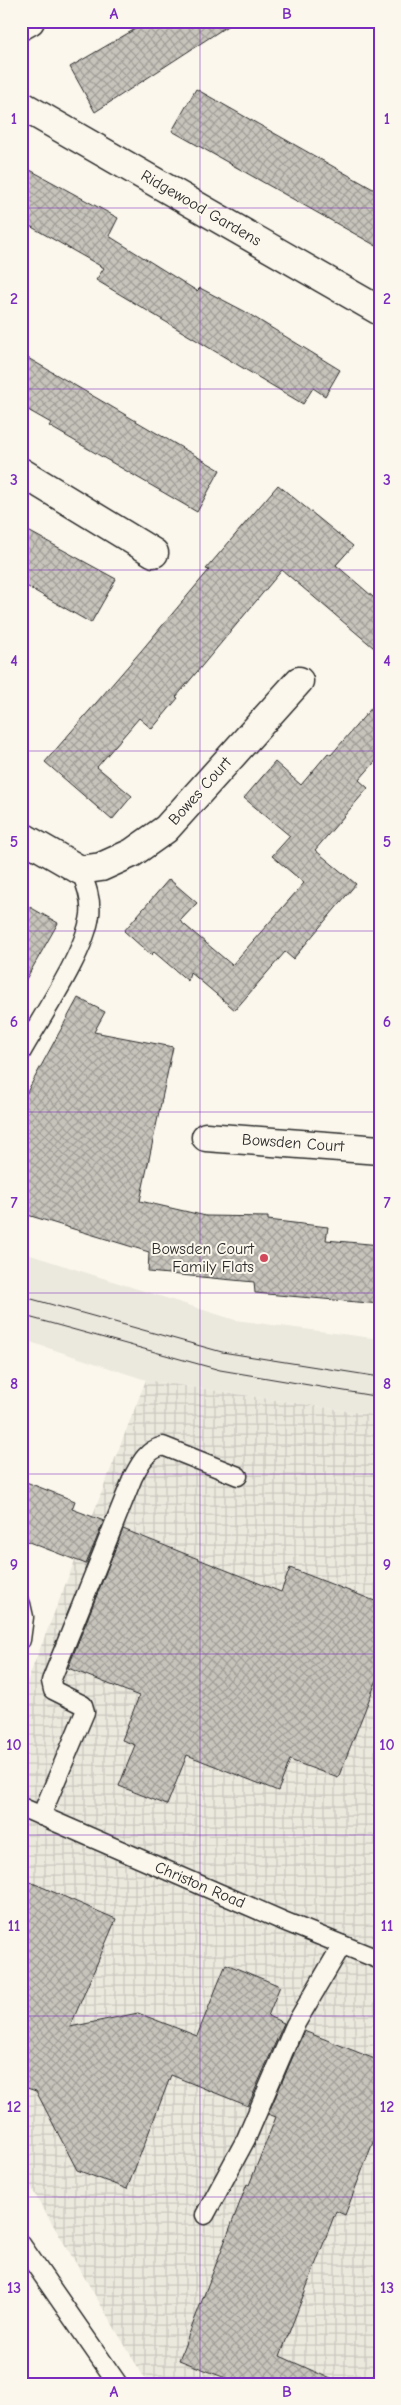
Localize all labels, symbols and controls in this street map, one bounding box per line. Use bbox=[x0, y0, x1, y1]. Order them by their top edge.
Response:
text: A bbox=[110, 5, 119, 23]
text: B bbox=[282, 5, 292, 23]
text: 1 bbox=[11, 110, 17, 128]
text: 1 bbox=[384, 110, 390, 128]
street label: Ridgewood Gardens bbox=[138, 166, 265, 250]
text: 2 bbox=[10, 290, 18, 308]
text: 2 bbox=[383, 290, 391, 308]
text: 3 bbox=[10, 471, 18, 489]
text: 3 bbox=[383, 471, 391, 489]
text: 4 bbox=[10, 652, 18, 670]
text: 4 bbox=[383, 652, 391, 670]
street label: Bowes Court bbox=[165, 753, 235, 829]
text: 5 bbox=[10, 833, 18, 851]
text: 5 bbox=[383, 833, 391, 851]
text: 6 bbox=[10, 1013, 18, 1031]
text: 6 bbox=[383, 1013, 391, 1031]
street label: Bowsden Court bbox=[241, 1130, 345, 1156]
text: 7 bbox=[10, 1194, 18, 1212]
text: 7 bbox=[383, 1194, 391, 1212]
place label: Bowsden Court Family Flats bbox=[151, 1240, 254, 1276]
marker: Bowsden Court Family Flats bbox=[258, 1252, 270, 1264]
text: 8 bbox=[10, 1375, 18, 1393]
text: 8 bbox=[383, 1375, 391, 1393]
text: 9 bbox=[10, 1556, 18, 1574]
text: 9 bbox=[383, 1556, 391, 1574]
text: 10 bbox=[6, 1736, 22, 1754]
text: 10 bbox=[379, 1736, 395, 1754]
street label: Christon Road bbox=[152, 1858, 248, 1912]
text: 11 bbox=[8, 1917, 20, 1935]
text: 11 bbox=[381, 1917, 393, 1935]
text: 12 bbox=[7, 2098, 21, 2116]
text: 12 bbox=[380, 2098, 394, 2116]
text: 13 bbox=[7, 2279, 21, 2297]
text: 13 bbox=[380, 2279, 394, 2297]
text: A bbox=[110, 2383, 119, 2401]
text: B bbox=[282, 2383, 292, 2401]

